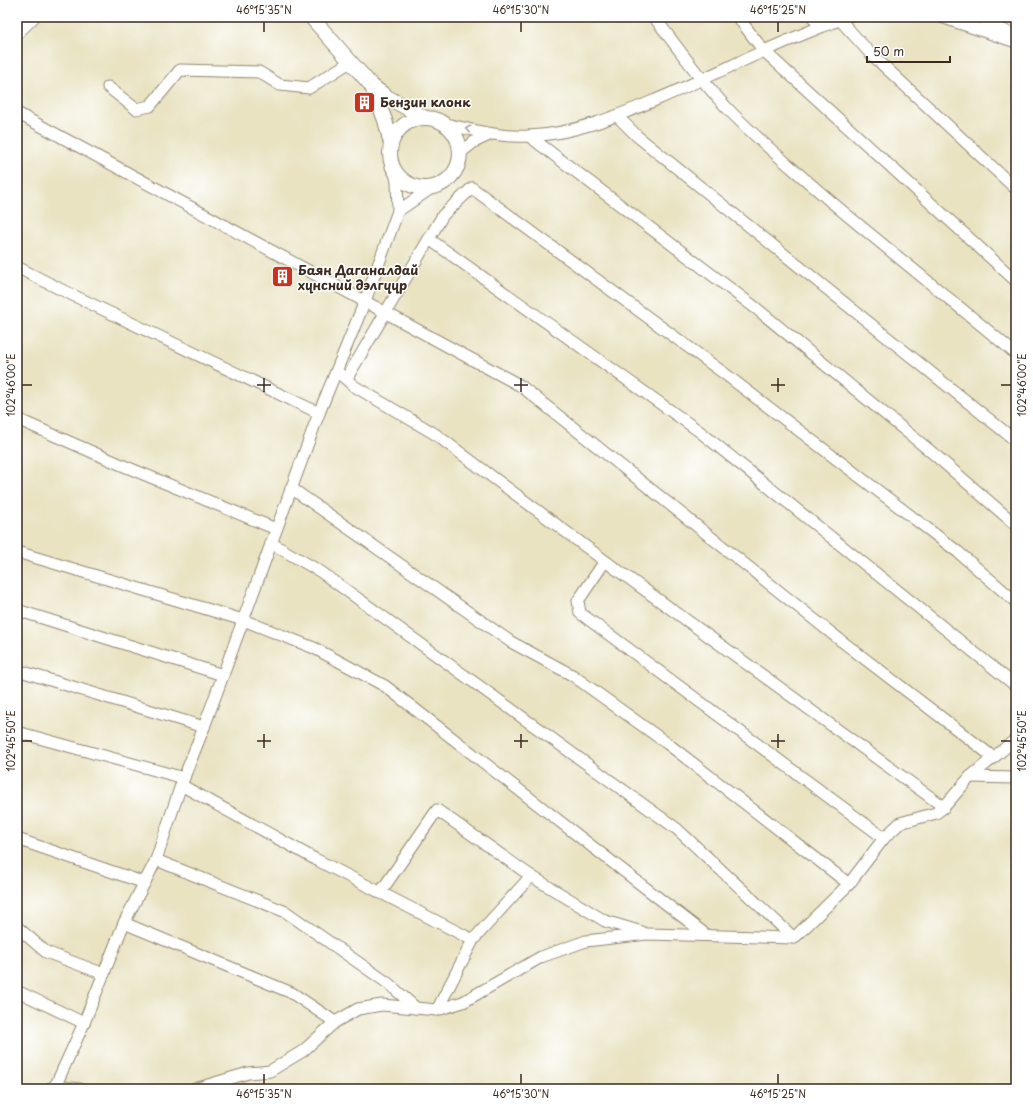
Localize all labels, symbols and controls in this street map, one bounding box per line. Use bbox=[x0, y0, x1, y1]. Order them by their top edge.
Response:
text: 46°15'35"N bbox=[236, 2, 292, 17]
text: 46°15'30"N bbox=[493, 2, 549, 17]
text: 46°15'25"N bbox=[750, 2, 806, 17]
scale bar bbox=[867, 38, 950, 64]
text: 50 m bbox=[873, 42, 904, 60]
building icon: Бензин клонк bbox=[352, 89, 378, 115]
place label: Бензин клонк bbox=[380, 92, 471, 111]
one-way arrow bbox=[465, 125, 471, 134]
place label: Баян Даганалдай хүнсний дэлгүүр bbox=[298, 260, 418, 294]
building icon: Баян Даганалдай хүнсний дэлгүүр bbox=[270, 264, 296, 290]
text: 102°46'00"E bbox=[3, 353, 18, 417]
text: 102°46'00"E bbox=[1014, 353, 1029, 417]
text: 102°45'50"E bbox=[3, 710, 18, 772]
text: 102°45'50"E bbox=[1014, 710, 1029, 772]
text: 46°15'35"N bbox=[236, 1086, 292, 1101]
text: 46°15'30"N bbox=[493, 1086, 549, 1101]
text: 46°15'25"N bbox=[750, 1086, 806, 1101]

